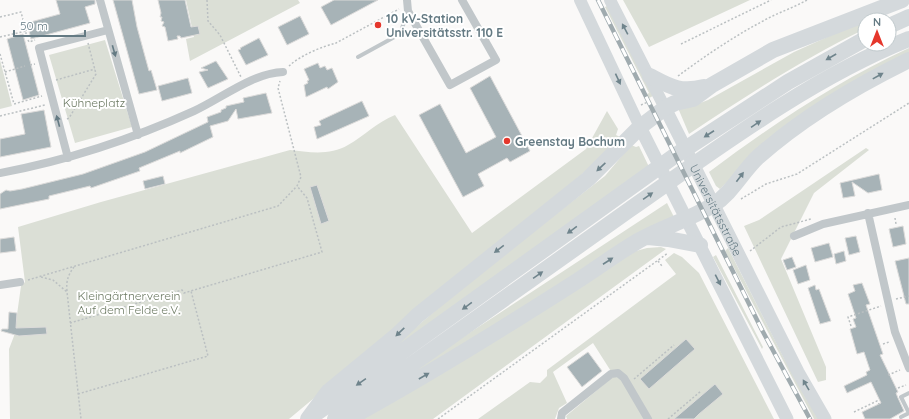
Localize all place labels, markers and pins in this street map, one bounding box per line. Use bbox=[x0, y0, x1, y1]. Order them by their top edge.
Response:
place label: 10 kV-Station Universitätsstr. 110 E bbox=[386, 11, 503, 40]
marker: 10 kV-Station Universitätsstr. 110 E bbox=[373, 20, 383, 30]
place label: Greenstay Bochum bbox=[515, 134, 625, 149]
marker: Greenstay Bochum bbox=[502, 136, 512, 146]

